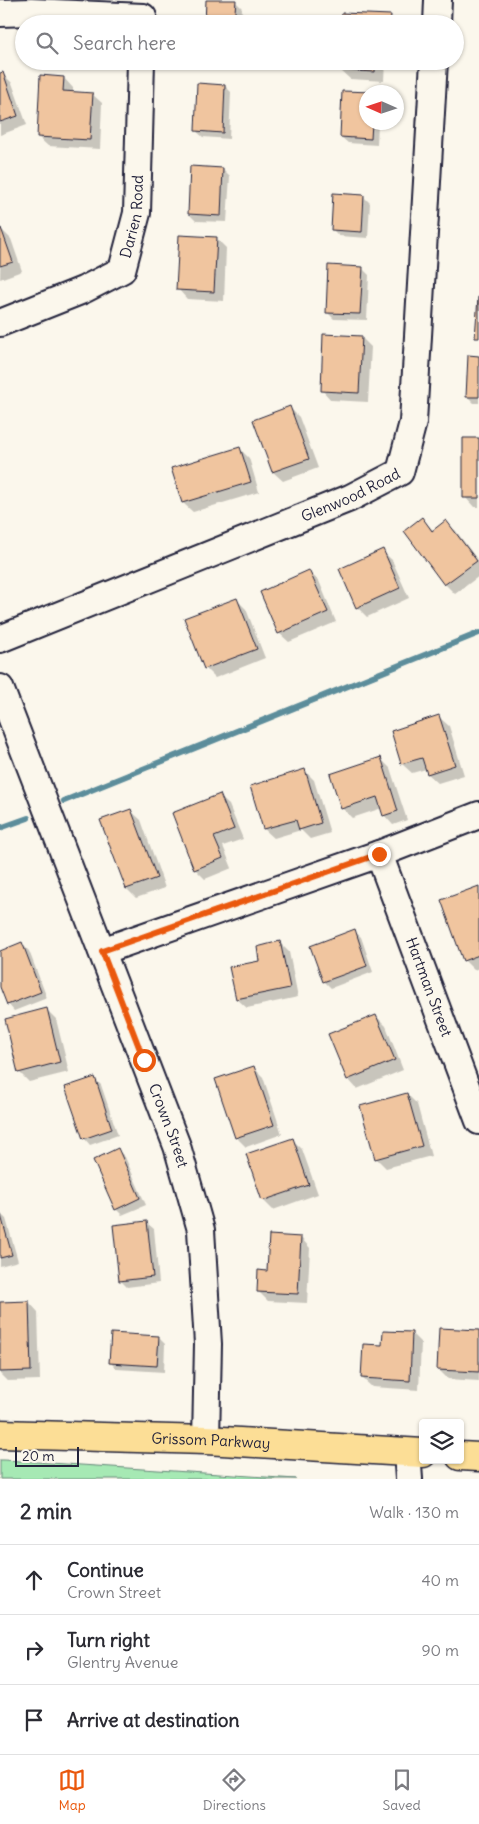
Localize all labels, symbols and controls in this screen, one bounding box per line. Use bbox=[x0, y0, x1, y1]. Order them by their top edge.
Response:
search box bbox=[15, 15, 464, 70]
icon: search bbox=[33, 29, 61, 57]
text: Search here bbox=[73, 31, 176, 55]
north arrow bbox=[359, 85, 404, 130]
street label: Darien Road bbox=[116, 175, 147, 260]
street label: Glenwood Road bbox=[298, 464, 403, 526]
route end bbox=[368, 843, 391, 866]
street label: Hartman Street bbox=[402, 934, 457, 1039]
route start bbox=[133, 1049, 156, 1072]
street label: Crown Street bbox=[145, 1081, 193, 1170]
map controls bbox=[419, 1419, 464, 1464]
button: layers bbox=[419, 1419, 464, 1464]
street label: Grissom Parkway bbox=[151, 1428, 271, 1453]
scale bar bbox=[15, 1444, 79, 1467]
text: 20 m bbox=[22, 1447, 55, 1465]
text: 2 min bbox=[20, 1498, 72, 1525]
text: Walk · 130 m bbox=[369, 1502, 459, 1522]
text: Continue bbox=[67, 1558, 144, 1582]
icon: ahead bbox=[20, 1566, 48, 1594]
text: 40 m bbox=[421, 1570, 459, 1590]
text: Crown Street bbox=[67, 1582, 161, 1602]
text: Turn right bbox=[67, 1628, 150, 1652]
icon: right bbox=[20, 1636, 48, 1664]
text: 90 m bbox=[421, 1640, 459, 1660]
text: Glentry Avenue bbox=[67, 1652, 178, 1672]
icon: arrive bbox=[20, 1706, 48, 1734]
text: Arrive at destination bbox=[67, 1708, 240, 1732]
tab: Map bbox=[58, 1766, 86, 1814]
tab: Directions bbox=[203, 1766, 266, 1814]
tab: Saved bbox=[382, 1766, 421, 1814]

